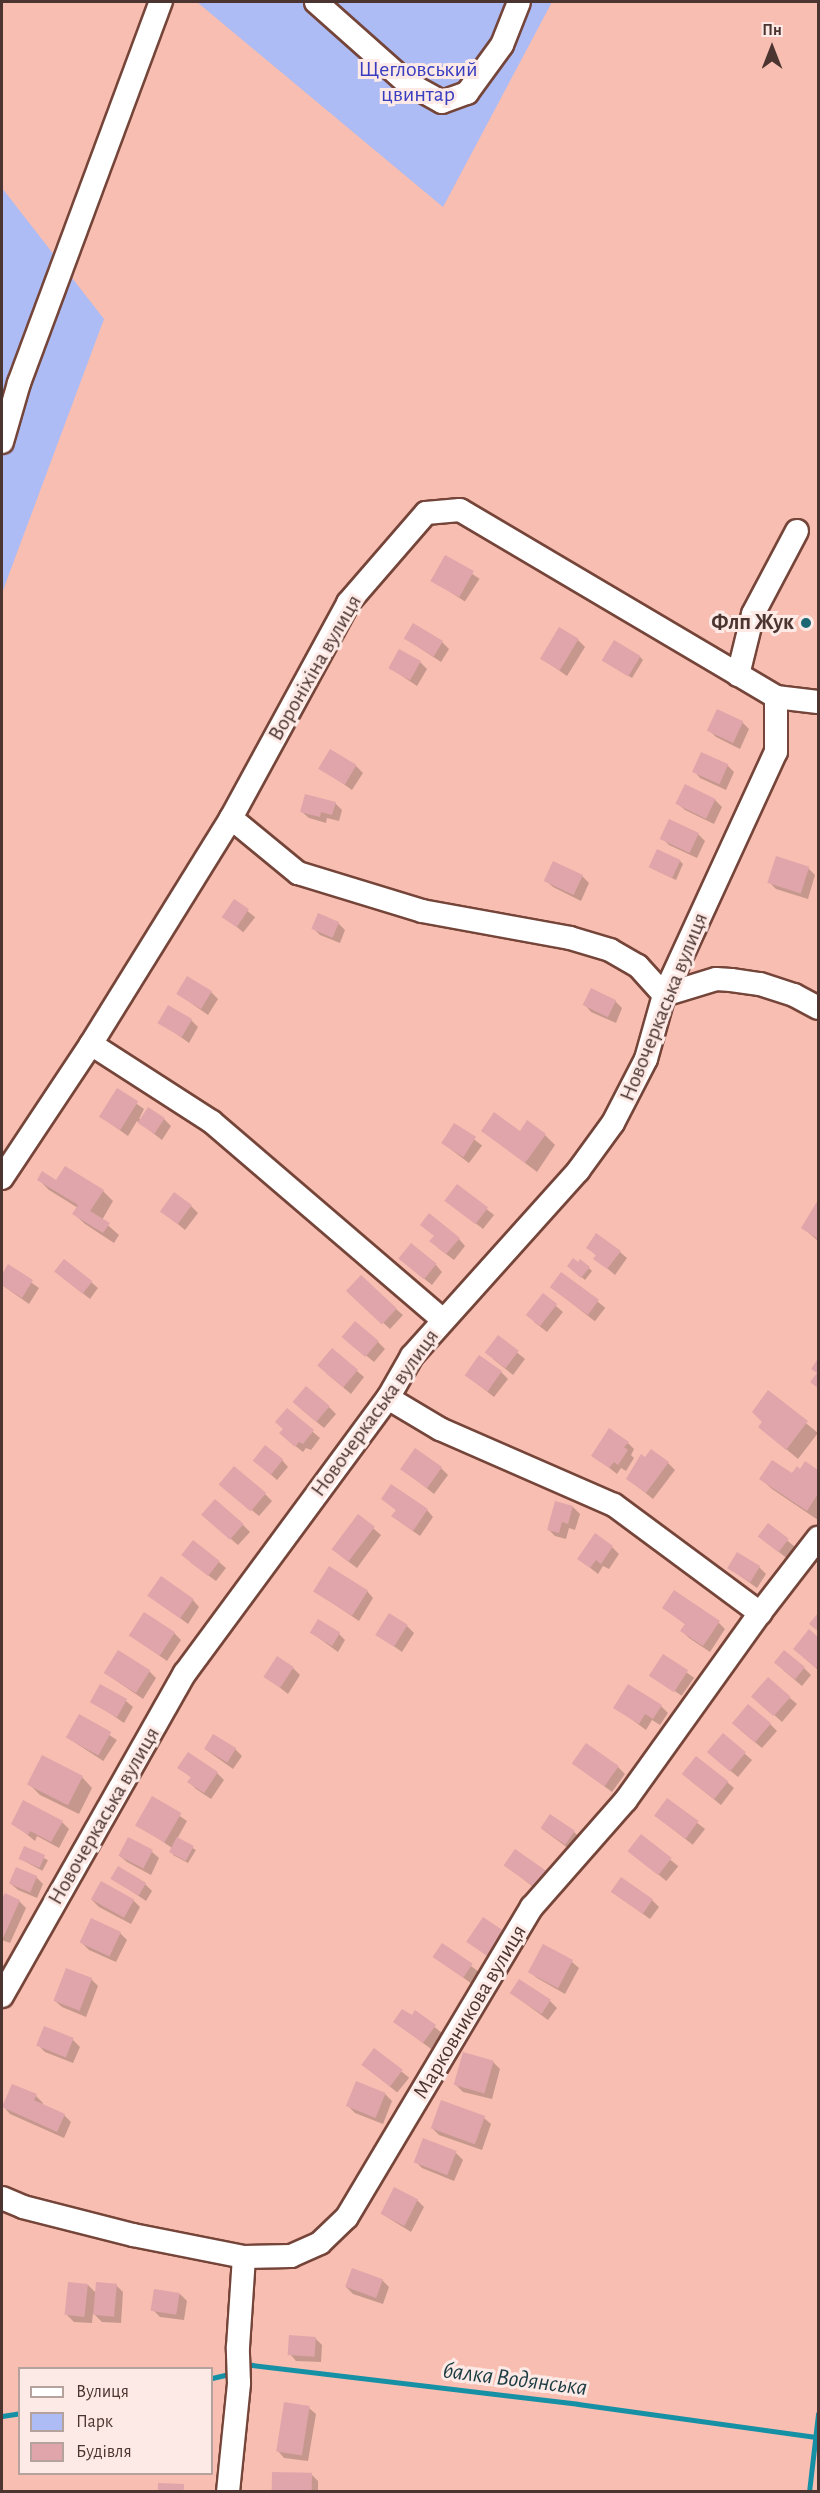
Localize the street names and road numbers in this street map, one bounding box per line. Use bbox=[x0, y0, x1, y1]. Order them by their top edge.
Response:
street label: Вороніхіна вулиця bbox=[263, 590, 367, 746]
street label: Новочеркаська вулиця bbox=[614, 909, 714, 1105]
street label: Новочеркаська вулиця bbox=[305, 1324, 445, 1502]
street label: Новочеркаська вулиця bbox=[42, 1722, 166, 1910]
street label: Марковникова вулиця bbox=[408, 1920, 532, 2104]

